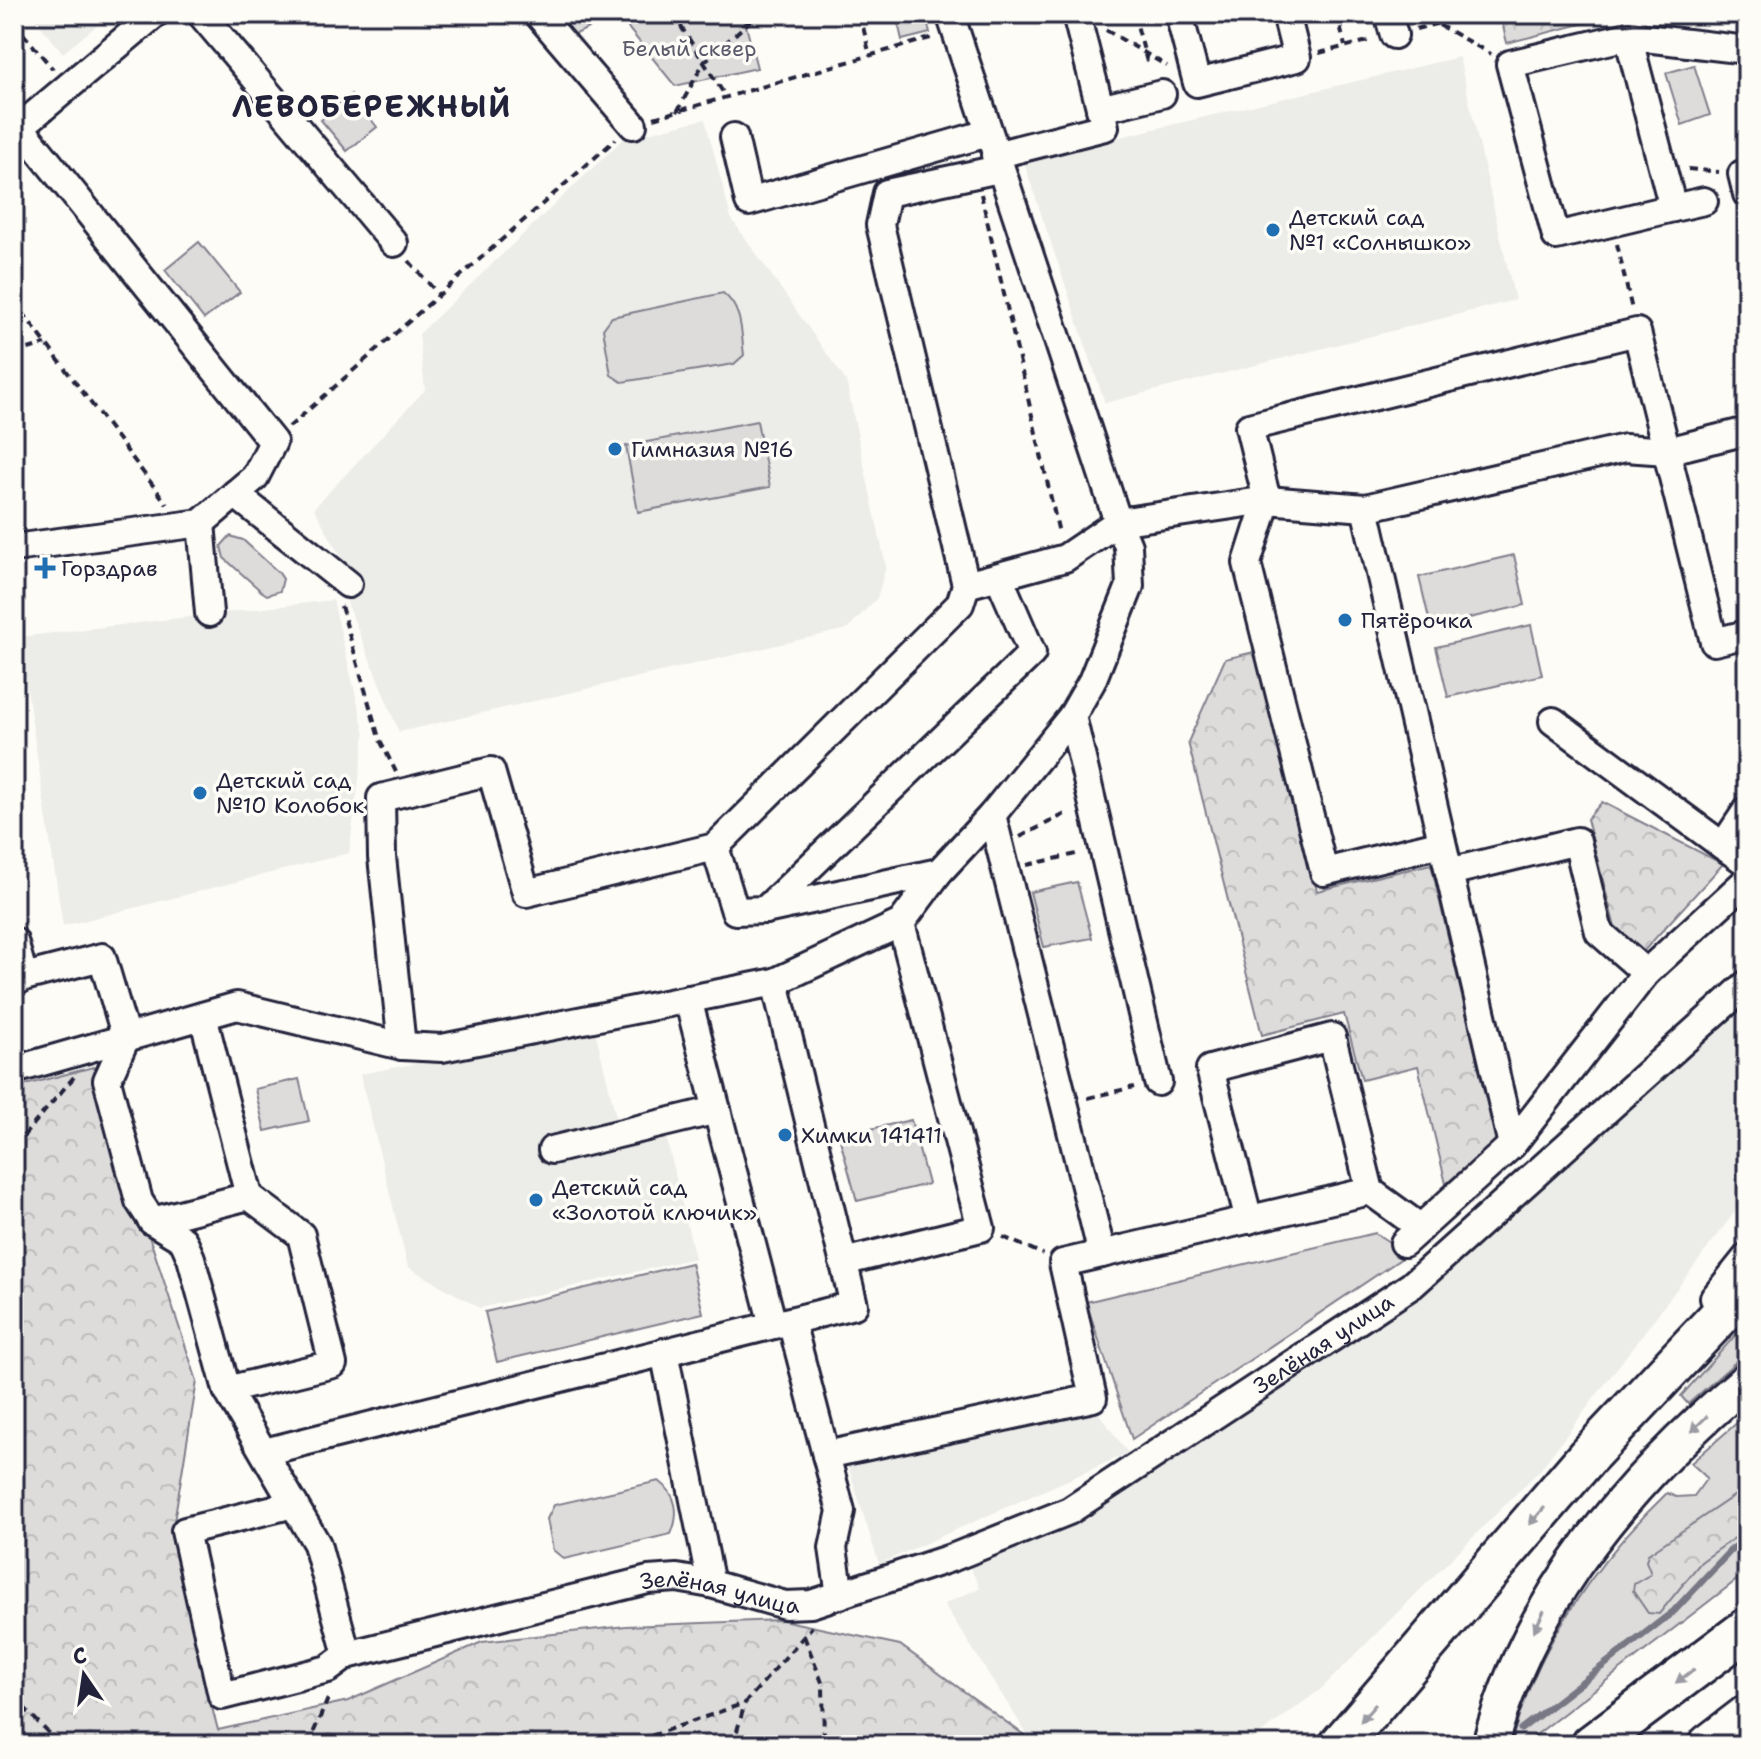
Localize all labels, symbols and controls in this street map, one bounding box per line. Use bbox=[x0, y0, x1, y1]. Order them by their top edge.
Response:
park label: Белый сквер bbox=[621, 34, 757, 63]
district label: ЛЕВОБЕРЕЖНЫЙ bbox=[232, 86, 512, 127]
place label: Детский сад №1 «Солнышко» bbox=[1289, 203, 1471, 257]
marker: Детский сад №1 «Солнышко» bbox=[1264, 221, 1282, 239]
place label: Гимназия №16 bbox=[631, 435, 794, 464]
marker: Гимназия №16 bbox=[606, 440, 624, 458]
place label: Горздрав bbox=[61, 554, 158, 583]
marker: Горздрав bbox=[36, 559, 54, 577]
place label: Пятёрочка bbox=[1361, 606, 1473, 635]
marker: Пятёрочка bbox=[1336, 611, 1354, 629]
place label: Детский сад №10 Колобок bbox=[216, 766, 364, 820]
marker: Детский сад №10 Колобок bbox=[191, 784, 209, 802]
place label: Химки 141411 bbox=[801, 1121, 942, 1150]
marker: Химки 141411 bbox=[776, 1126, 794, 1144]
place label: Детский сад «Золотой ключик» bbox=[552, 1173, 757, 1227]
marker: Детский сад «Золотой ключик» bbox=[527, 1191, 545, 1209]
street label: Зелёная улица bbox=[1248, 1287, 1400, 1401]
one-way arrow bbox=[1690, 1414, 1709, 1432]
one-way arrow bbox=[1529, 1506, 1547, 1525]
street label: Зелёная улица bbox=[637, 1564, 800, 1620]
one-way arrow bbox=[1532, 1609, 1546, 1632]
north arrow bbox=[44, 1635, 124, 1715]
text: С bbox=[70, 1640, 89, 1672]
one-way arrow bbox=[1674, 1667, 1695, 1683]
one-way arrow bbox=[1360, 1702, 1377, 1722]

